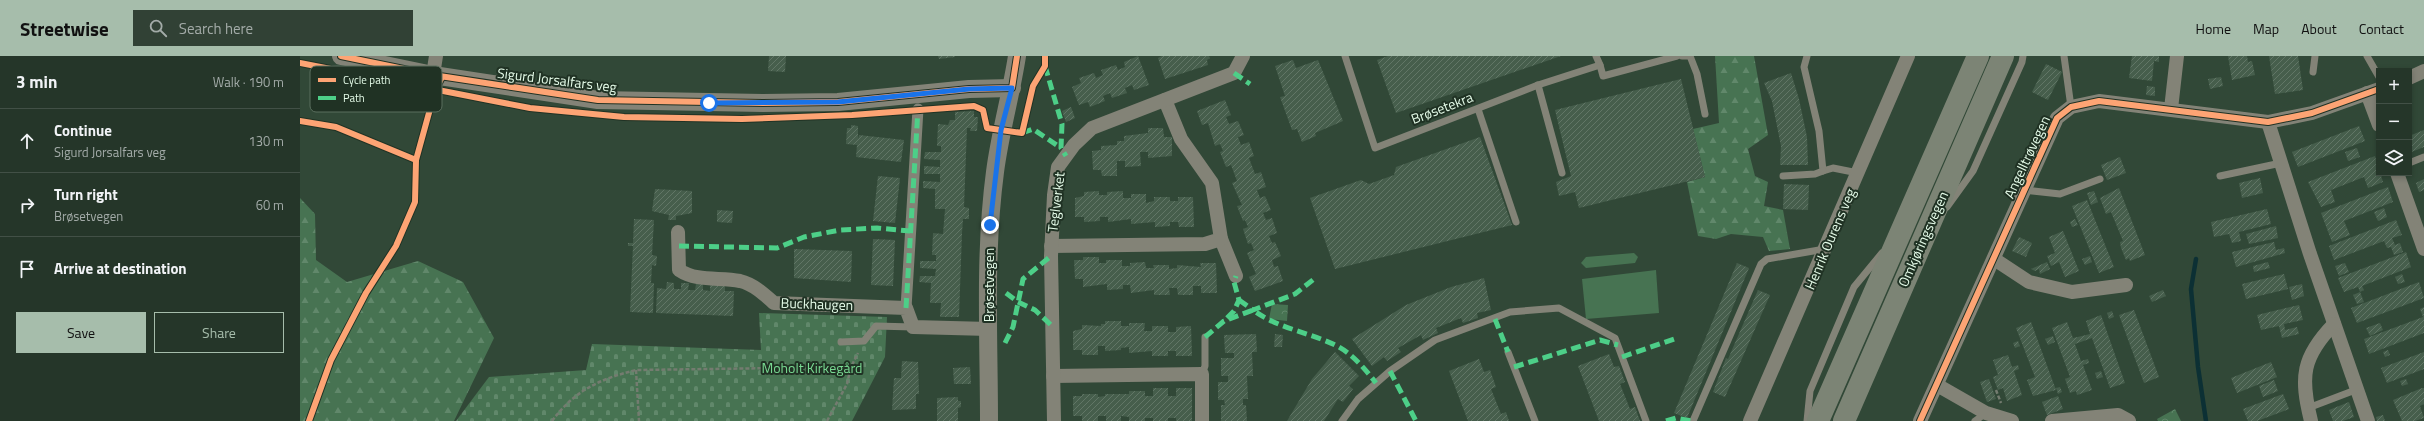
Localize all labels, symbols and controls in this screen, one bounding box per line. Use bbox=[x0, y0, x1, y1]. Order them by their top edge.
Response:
search box bbox=[133, 10, 413, 46]
text: Streetwise bbox=[20, 14, 109, 43]
icon: search bbox=[147, 17, 169, 39]
text: Search here bbox=[179, 17, 253, 40]
text: Home bbox=[2196, 18, 2231, 39]
text: Map bbox=[2253, 18, 2279, 39]
text: About bbox=[2301, 18, 2337, 39]
text: Contact bbox=[2359, 18, 2404, 39]
street label: Sigurd Jorsalfars veg bbox=[496, 62, 618, 97]
legend bbox=[310, 66, 442, 112]
map controls bbox=[2376, 68, 2412, 176]
button: + bbox=[2376, 68, 2412, 104]
text: 3 min bbox=[16, 69, 57, 95]
text: Walk · 190 m bbox=[213, 72, 284, 92]
text: Cycle path bbox=[343, 72, 391, 88]
street label: Brøsetekra bbox=[1408, 86, 1476, 129]
text: Path bbox=[343, 90, 365, 106]
route start bbox=[700, 94, 718, 112]
button: − bbox=[2376, 104, 2412, 140]
street label: Angelltrøvegen bbox=[1998, 112, 2055, 202]
text: Continue bbox=[54, 119, 112, 142]
icon: ahead bbox=[16, 130, 38, 152]
text: 130 m bbox=[248, 131, 284, 151]
button: layers bbox=[2376, 140, 2412, 176]
text: Sigurd Jorsalfars veg bbox=[54, 142, 166, 162]
street label: Teglverket bbox=[1041, 171, 1070, 233]
text: Turn right bbox=[54, 183, 118, 206]
street label: Henrik Ourens veg bbox=[1799, 185, 1860, 293]
street label: Omkjøringsvegen bbox=[1892, 188, 1953, 290]
icon: right bbox=[16, 194, 38, 216]
text: 60 m bbox=[256, 195, 284, 215]
text: Brøsetvegen bbox=[54, 206, 123, 226]
route end bbox=[981, 216, 999, 234]
street label: Brøsetvegen bbox=[978, 248, 999, 322]
text: Arrive at destination bbox=[54, 257, 187, 280]
icon: arrive bbox=[16, 258, 38, 280]
street label: Buckhaugen bbox=[780, 292, 854, 315]
button: Save bbox=[16, 312, 146, 353]
button: Share bbox=[154, 312, 284, 353]
park label: Moholt Kirkegård bbox=[762, 357, 862, 378]

